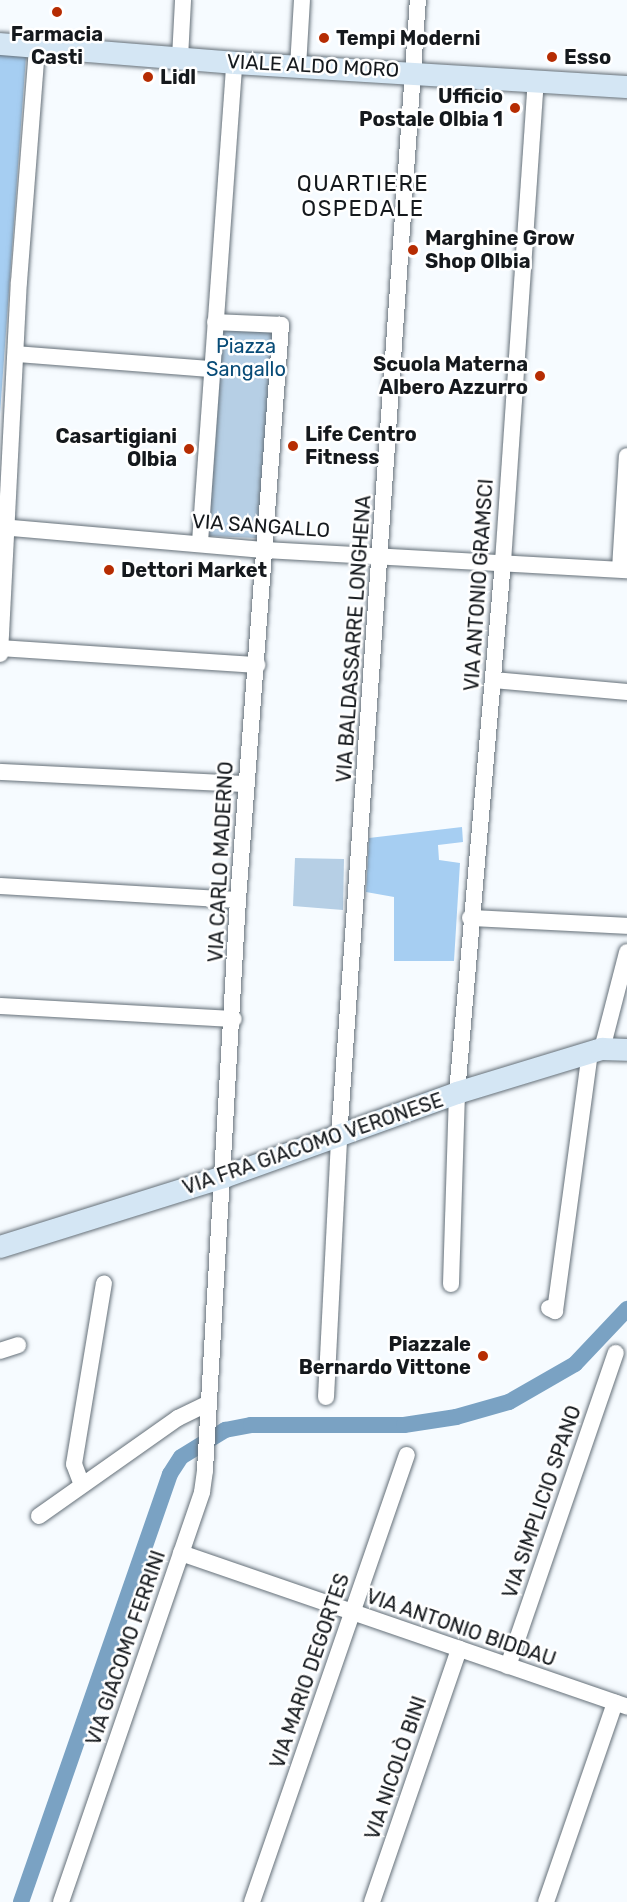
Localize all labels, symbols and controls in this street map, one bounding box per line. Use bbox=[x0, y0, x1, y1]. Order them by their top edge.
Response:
marker: Farmacia Casti bbox=[50, 5, 64, 19]
place label: Farmacia Casti bbox=[11, 22, 103, 69]
place label: Tempi Moderni bbox=[336, 26, 481, 50]
marker: Tempi Moderni bbox=[317, 31, 331, 45]
place label: Esso bbox=[564, 45, 611, 69]
street label: VIALE ALDO MORO bbox=[226, 49, 400, 83]
marker: Esso bbox=[545, 50, 559, 64]
place label: Lidl bbox=[160, 65, 196, 89]
marker: Lidl bbox=[141, 70, 155, 84]
place label: Ufficio Postale Olbia 1 bbox=[359, 84, 503, 131]
marker: Ufficio Postale Olbia 1 bbox=[508, 101, 522, 115]
district label: QUARTIERE OSPEDALE bbox=[297, 170, 429, 222]
place label: Marghine Grow Shop Olbia bbox=[425, 226, 575, 273]
marker: Marghine Grow Shop Olbia bbox=[406, 243, 420, 257]
park label: Piazza Sangallo bbox=[206, 335, 286, 382]
place label: Scuola Materna Albero Azzurro bbox=[373, 352, 528, 399]
marker: Scuola Materna Albero Azzurro bbox=[533, 369, 547, 383]
place label: Life Centro Fitness bbox=[305, 422, 417, 469]
place label: Casartigiani Olbia bbox=[55, 425, 177, 472]
marker: Life Centro Fitness bbox=[286, 439, 300, 453]
marker: Casartigiani Olbia bbox=[182, 442, 196, 456]
street label: VIA ANTONIO GRAMSCI bbox=[460, 477, 498, 693]
street label: VIA BALDASSARRE LONGHENA bbox=[332, 494, 376, 784]
street label: VIA SANGALLO bbox=[191, 509, 331, 543]
place label: Dettori Market bbox=[121, 558, 267, 582]
marker: Dettori Market bbox=[102, 563, 116, 577]
street label: VIA CARLO MADERNO bbox=[204, 761, 238, 963]
street label: VIA FRA GIACOMO VERONESE bbox=[179, 1088, 447, 1200]
place label: Piazzale Bernardo Vittone bbox=[298, 1332, 471, 1379]
marker: Piazzale Bernardo Vittone bbox=[476, 1349, 490, 1363]
street label: VIA SIMPLICIO SPANO bbox=[498, 1402, 586, 1602]
street label: VIA GIACOMO FERRINI bbox=[81, 1547, 171, 1749]
street label: VIA MARIO DEGORTES bbox=[265, 1570, 355, 1772]
street label: VIA ANTONIO BIDDAU bbox=[363, 1584, 559, 1672]
street label: VIA NICOLÒ BINI bbox=[360, 1693, 432, 1843]

